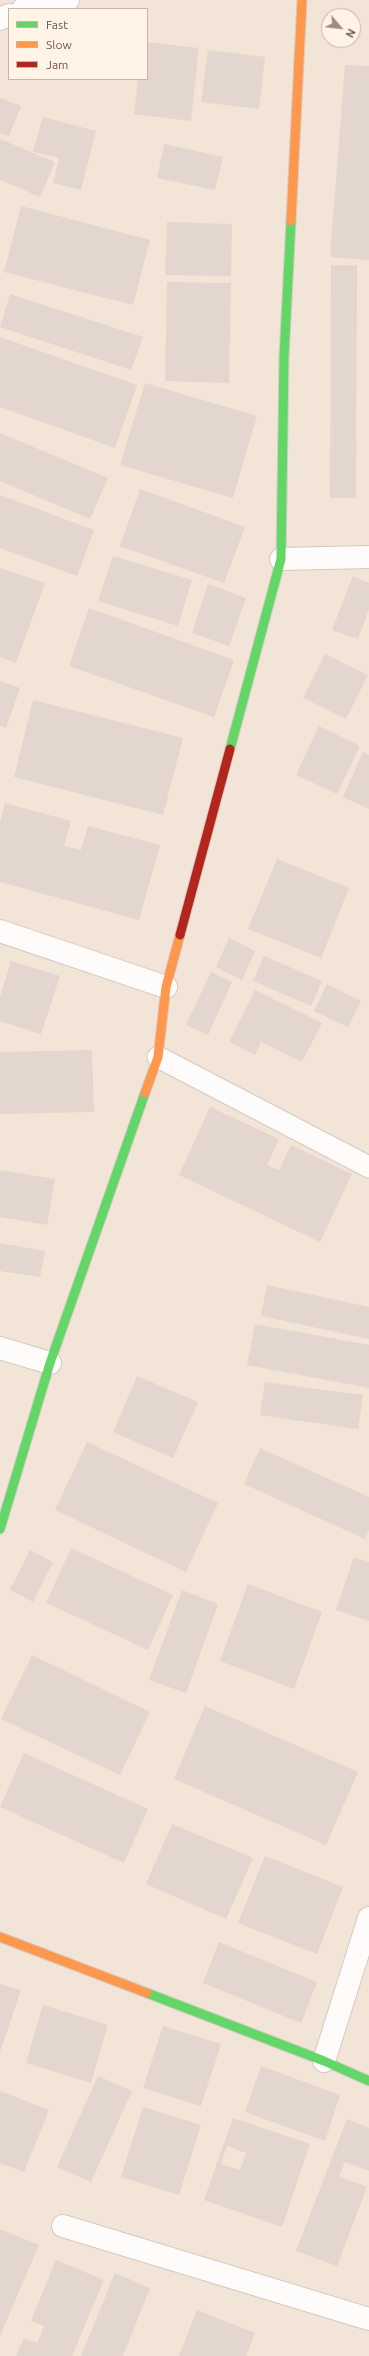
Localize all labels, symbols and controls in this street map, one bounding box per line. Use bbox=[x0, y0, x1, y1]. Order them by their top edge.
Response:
legend bbox=[8, 8, 148, 80]
north arrow bbox=[321, 8, 361, 48]
text: Fast bbox=[46, 18, 68, 31]
text: N bbox=[343, 27, 358, 40]
text: Slow bbox=[46, 38, 72, 51]
text: Jam bbox=[46, 58, 68, 71]

